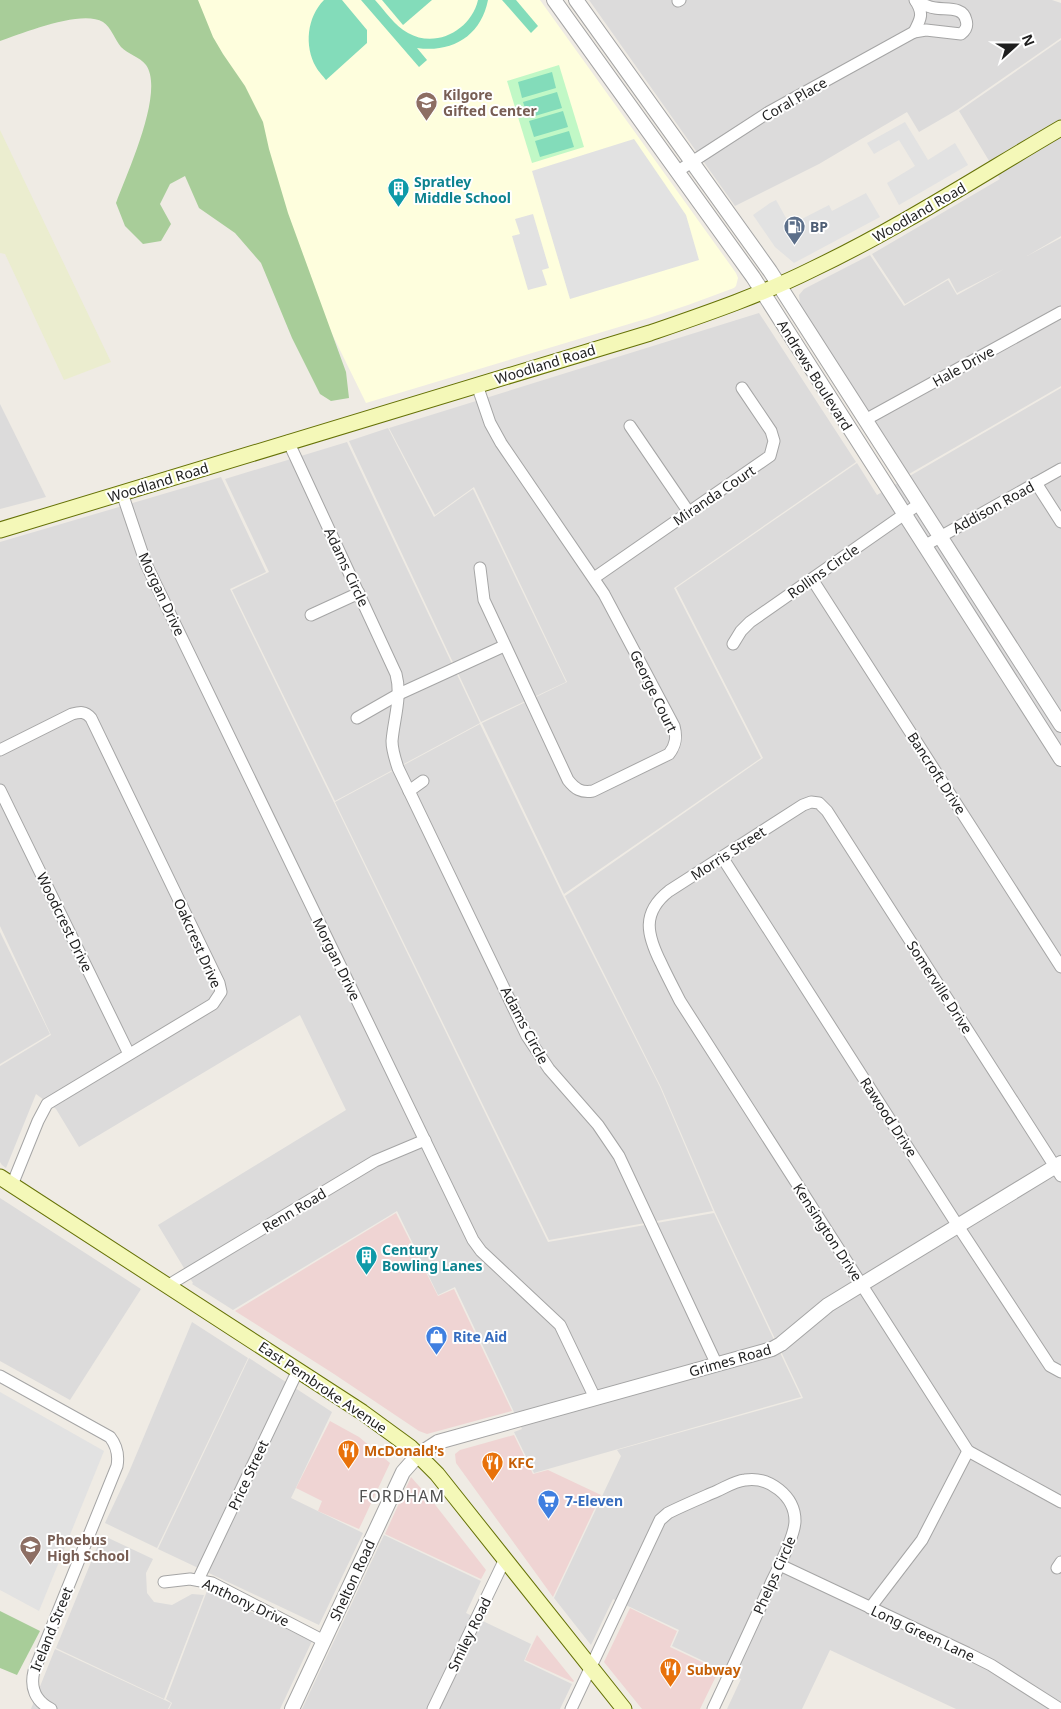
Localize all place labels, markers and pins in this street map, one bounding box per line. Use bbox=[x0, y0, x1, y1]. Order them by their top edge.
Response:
place label: Kilgore Gifted Center bbox=[443, 85, 538, 120]
school or university icon: Kilgore Gifted Center bbox=[415, 90, 439, 121]
place label: Spratley Middle School bbox=[414, 172, 511, 207]
building icon: Spratley Middle School bbox=[386, 177, 410, 208]
fuel station icon: BP bbox=[782, 214, 806, 245]
place label: BP bbox=[810, 217, 828, 236]
place label: Century Bowling Lanes bbox=[382, 1240, 482, 1275]
building icon: Century Bowling Lanes bbox=[354, 1245, 378, 1276]
shop icon: Rite Aid bbox=[425, 1324, 449, 1355]
place label: Rite Aid bbox=[453, 1327, 507, 1346]
restaurant icon: McDonald's bbox=[336, 1438, 360, 1469]
place label: McDonald's bbox=[364, 1441, 444, 1460]
restaurant icon: KFC bbox=[480, 1450, 504, 1481]
place label: KFC bbox=[508, 1453, 534, 1472]
supermarket icon: 7-Eleven bbox=[537, 1488, 561, 1519]
place label: 7-Eleven bbox=[565, 1491, 623, 1510]
place label: Phoebus High School bbox=[47, 1530, 129, 1565]
school or university icon: Phoebus High School bbox=[19, 1535, 43, 1566]
restaurant icon: Subway bbox=[659, 1657, 683, 1688]
place label: Subway bbox=[687, 1660, 741, 1679]

